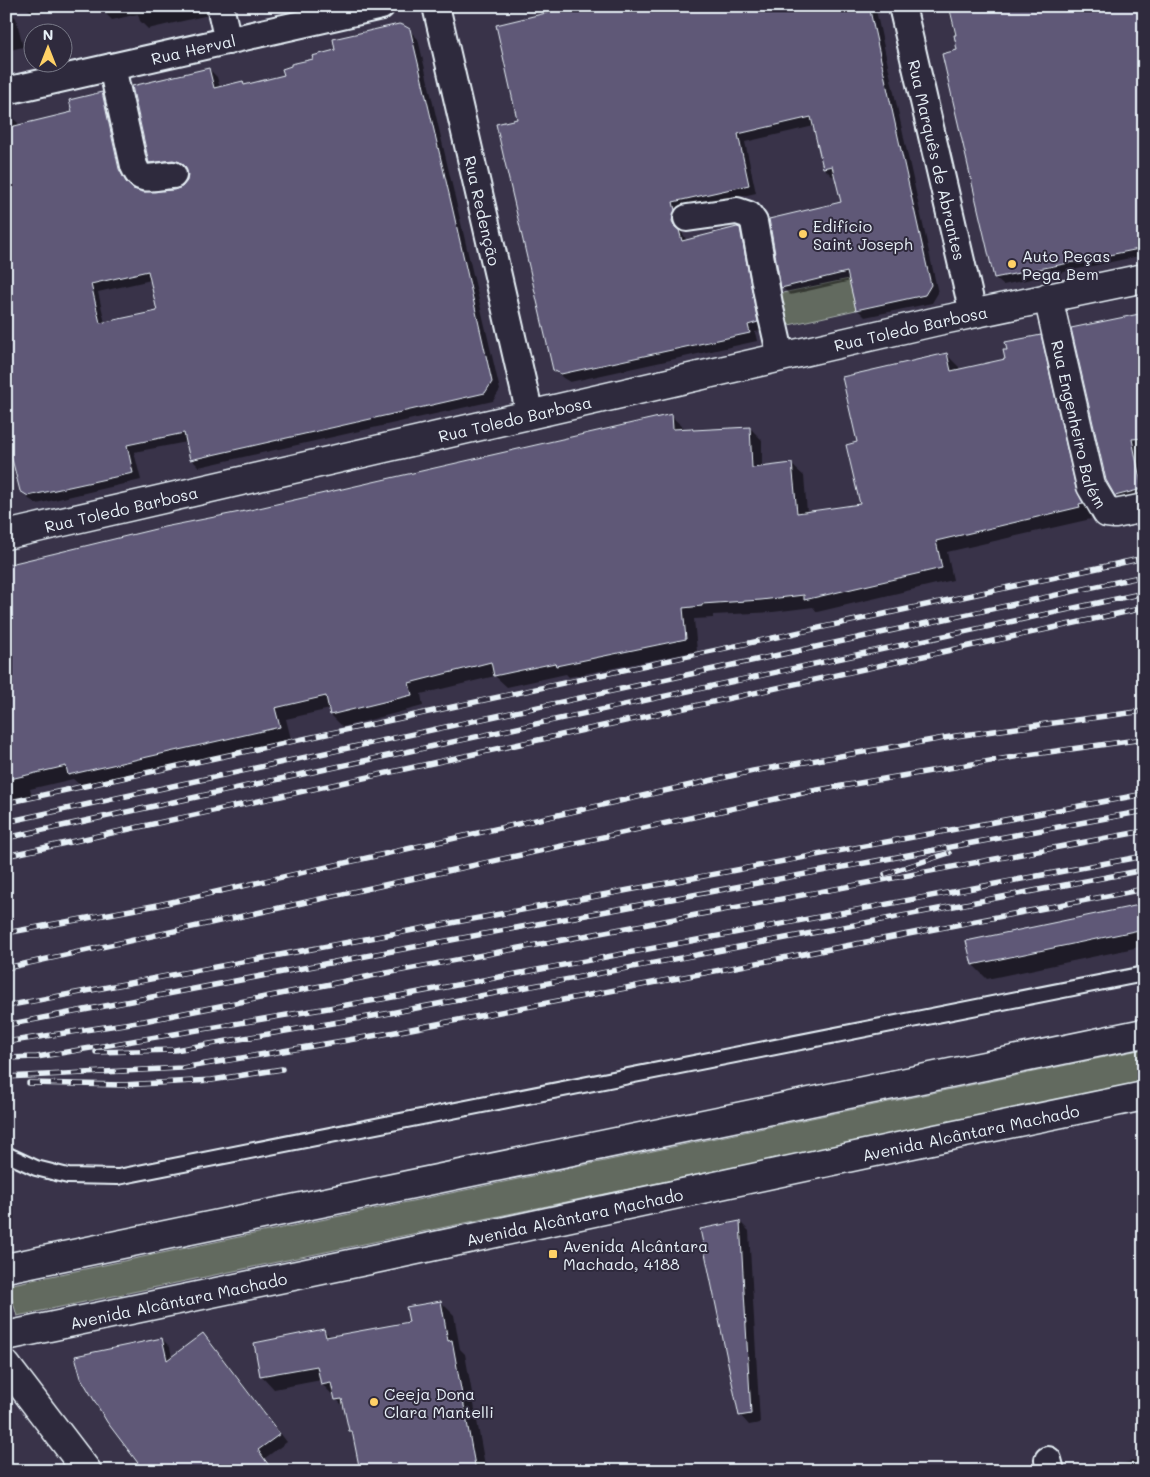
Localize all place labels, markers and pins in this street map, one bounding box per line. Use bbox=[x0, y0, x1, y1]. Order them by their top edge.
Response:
place label: Edifício Saint Joseph bbox=[813, 215, 913, 254]
marker: Edifício Saint Joseph bbox=[797, 228, 809, 240]
place label: Auto Peças Pega Bem bbox=[1022, 245, 1110, 284]
marker: Auto Peças Pega Bem bbox=[1006, 258, 1018, 270]
place label: Avenida Alcântara Machado, 4188 bbox=[563, 1235, 708, 1274]
marker: Avenida Alcântara Machado, 4188 bbox=[547, 1248, 559, 1260]
place label: Ceeja Dona Clara Mantelli bbox=[384, 1383, 494, 1422]
marker: Ceeja Dona Clara Mantelli bbox=[368, 1396, 380, 1408]

